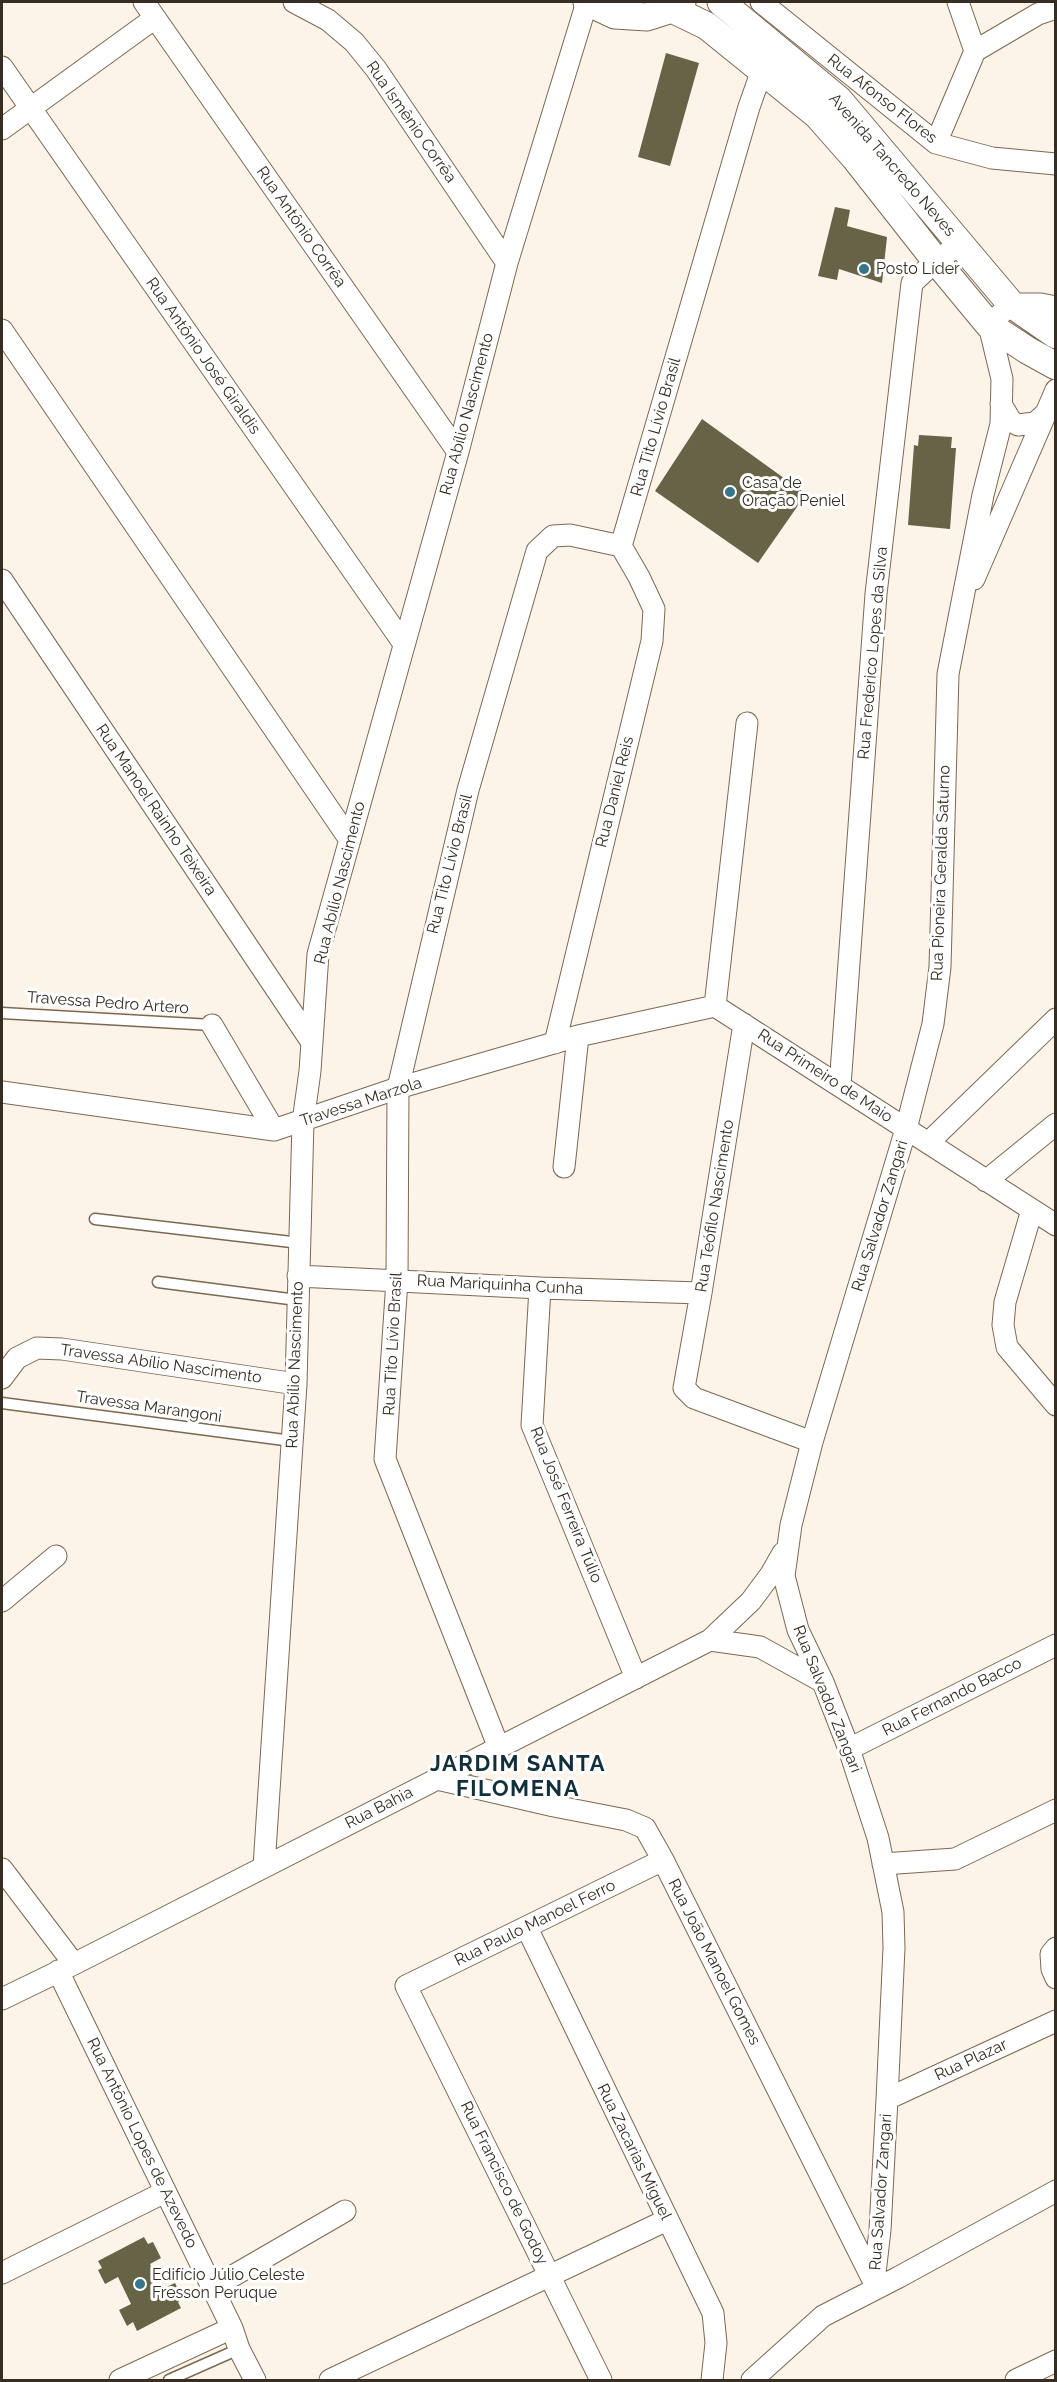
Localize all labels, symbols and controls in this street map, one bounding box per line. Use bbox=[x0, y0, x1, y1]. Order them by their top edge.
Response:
street label: Rua Afonso Flores bbox=[823, 50, 941, 148]
street label: Rua Ismênio Corrêa bbox=[362, 57, 460, 187]
street label: Avenida Tancredo Neves bbox=[825, 89, 959, 241]
street label: Rua Antônio Corrêa bbox=[252, 163, 350, 291]
place label: Posto Líder bbox=[876, 259, 960, 279]
marker: Posto Líder bbox=[857, 262, 871, 276]
street label: Rua Antônio José Giraldis bbox=[142, 274, 264, 438]
street label: Rua Abílio Nascimento bbox=[436, 331, 498, 497]
street label: Rua Tito Lívio Brasil bbox=[627, 355, 685, 499]
place label: Casa de Oração Peniel bbox=[742, 473, 845, 511]
marker: Casa de Oração Peniel bbox=[723, 485, 737, 499]
street label: Rua Frederico Lopes da Silva bbox=[854, 546, 892, 760]
street label: Rua Manoel Rainho Teixeira bbox=[91, 721, 221, 899]
street label: Rua Daniel Reis bbox=[592, 734, 638, 850]
street label: Rua Pioneira Geralda Saturno bbox=[928, 765, 954, 981]
street label: Rua Tito Lívio Brasil bbox=[423, 792, 477, 936]
street label: Rua Abílio Nascimento bbox=[310, 800, 370, 966]
street label: Travessa Pedro Artero bbox=[26, 988, 190, 1018]
street label: Rua Primeiro de Maio bbox=[754, 1025, 896, 1127]
street label: Travessa Marzola bbox=[298, 1073, 424, 1131]
street label: Rua Teófilo Nascimento bbox=[692, 1118, 738, 1294]
street label: Rua Salvador Zangari bbox=[848, 1138, 912, 1294]
street label: Rua Mariquinha Cunha bbox=[416, 1271, 584, 1299]
street label: Rua Tito Lívio Brasil bbox=[380, 1272, 406, 1416]
street label: Rua Abílio Nascimento bbox=[282, 1281, 308, 1449]
street label: Travessa Abílio Nascimento bbox=[59, 1340, 263, 1388]
street label: Travessa Marangoni bbox=[75, 1387, 223, 1427]
street label: Rua José Ferreira Túlio bbox=[526, 1424, 606, 1586]
street label: Rua Salvador Zangari bbox=[789, 1623, 865, 1775]
street label: Rua Fernando Bacco bbox=[879, 1654, 1025, 1740]
district label: JARDIM SANTA FILOMENA bbox=[430, 1751, 606, 1802]
street label: Rua Bahia bbox=[342, 1783, 416, 1833]
street label: Rua Paulo Manoel Ferro bbox=[451, 1876, 619, 1970]
street label: Rua João Manoel Gomes bbox=[664, 1876, 764, 2048]
street label: Rua Antônio Lopes de Azevedo bbox=[83, 2035, 201, 2251]
street label: Rua Plazar bbox=[932, 2035, 1010, 2085]
street label: Rua Zacarias Miguel bbox=[593, 2081, 675, 2223]
street label: Rua Francisco de Godoy bbox=[456, 2098, 552, 2268]
street label: Rua Salvador Zangari bbox=[866, 2113, 896, 2271]
place label: Edifício Júlio Celeste Fresson Peruque bbox=[152, 2265, 305, 2303]
marker: Edifício Júlio Celeste Fresson Peruque bbox=[133, 2277, 147, 2291]

